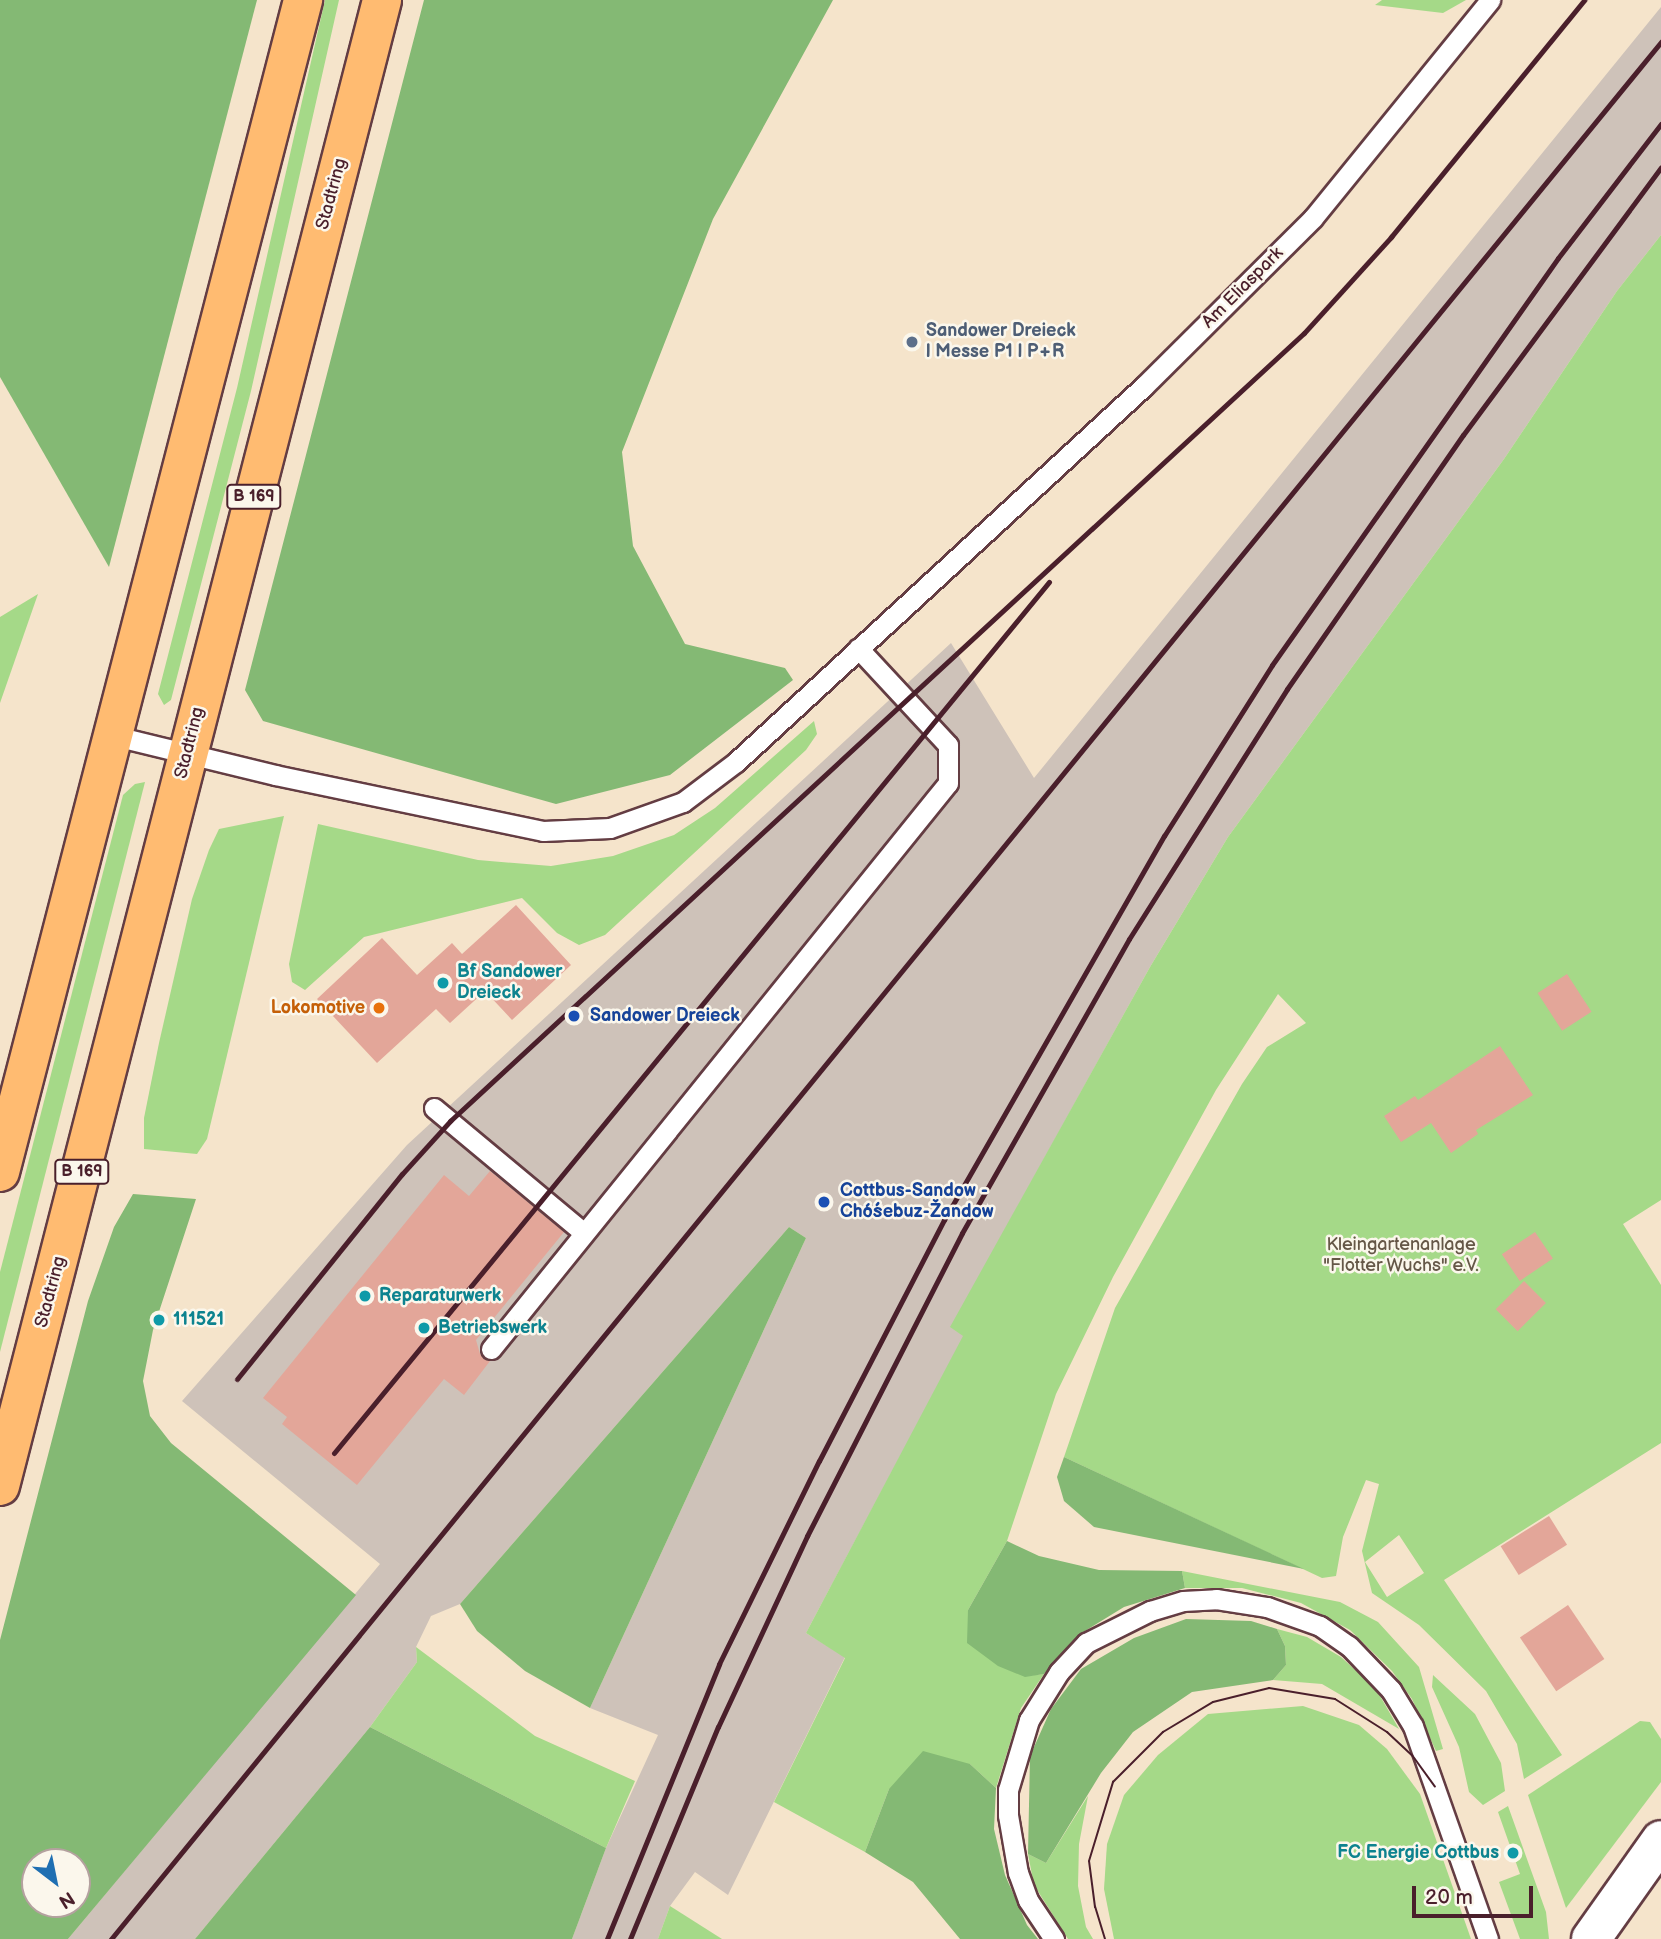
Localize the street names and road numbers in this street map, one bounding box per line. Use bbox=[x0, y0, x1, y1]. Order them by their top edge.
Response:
street label: Stadtring bbox=[312, 156, 352, 232]
street label: Am Eliaspark bbox=[1198, 243, 1288, 333]
road number: B 169 bbox=[226, 484, 282, 510]
street label: Stadtring bbox=[171, 705, 209, 781]
road number: B 169 bbox=[54, 1160, 110, 1184]
street label: Stadtring bbox=[31, 1254, 71, 1330]

